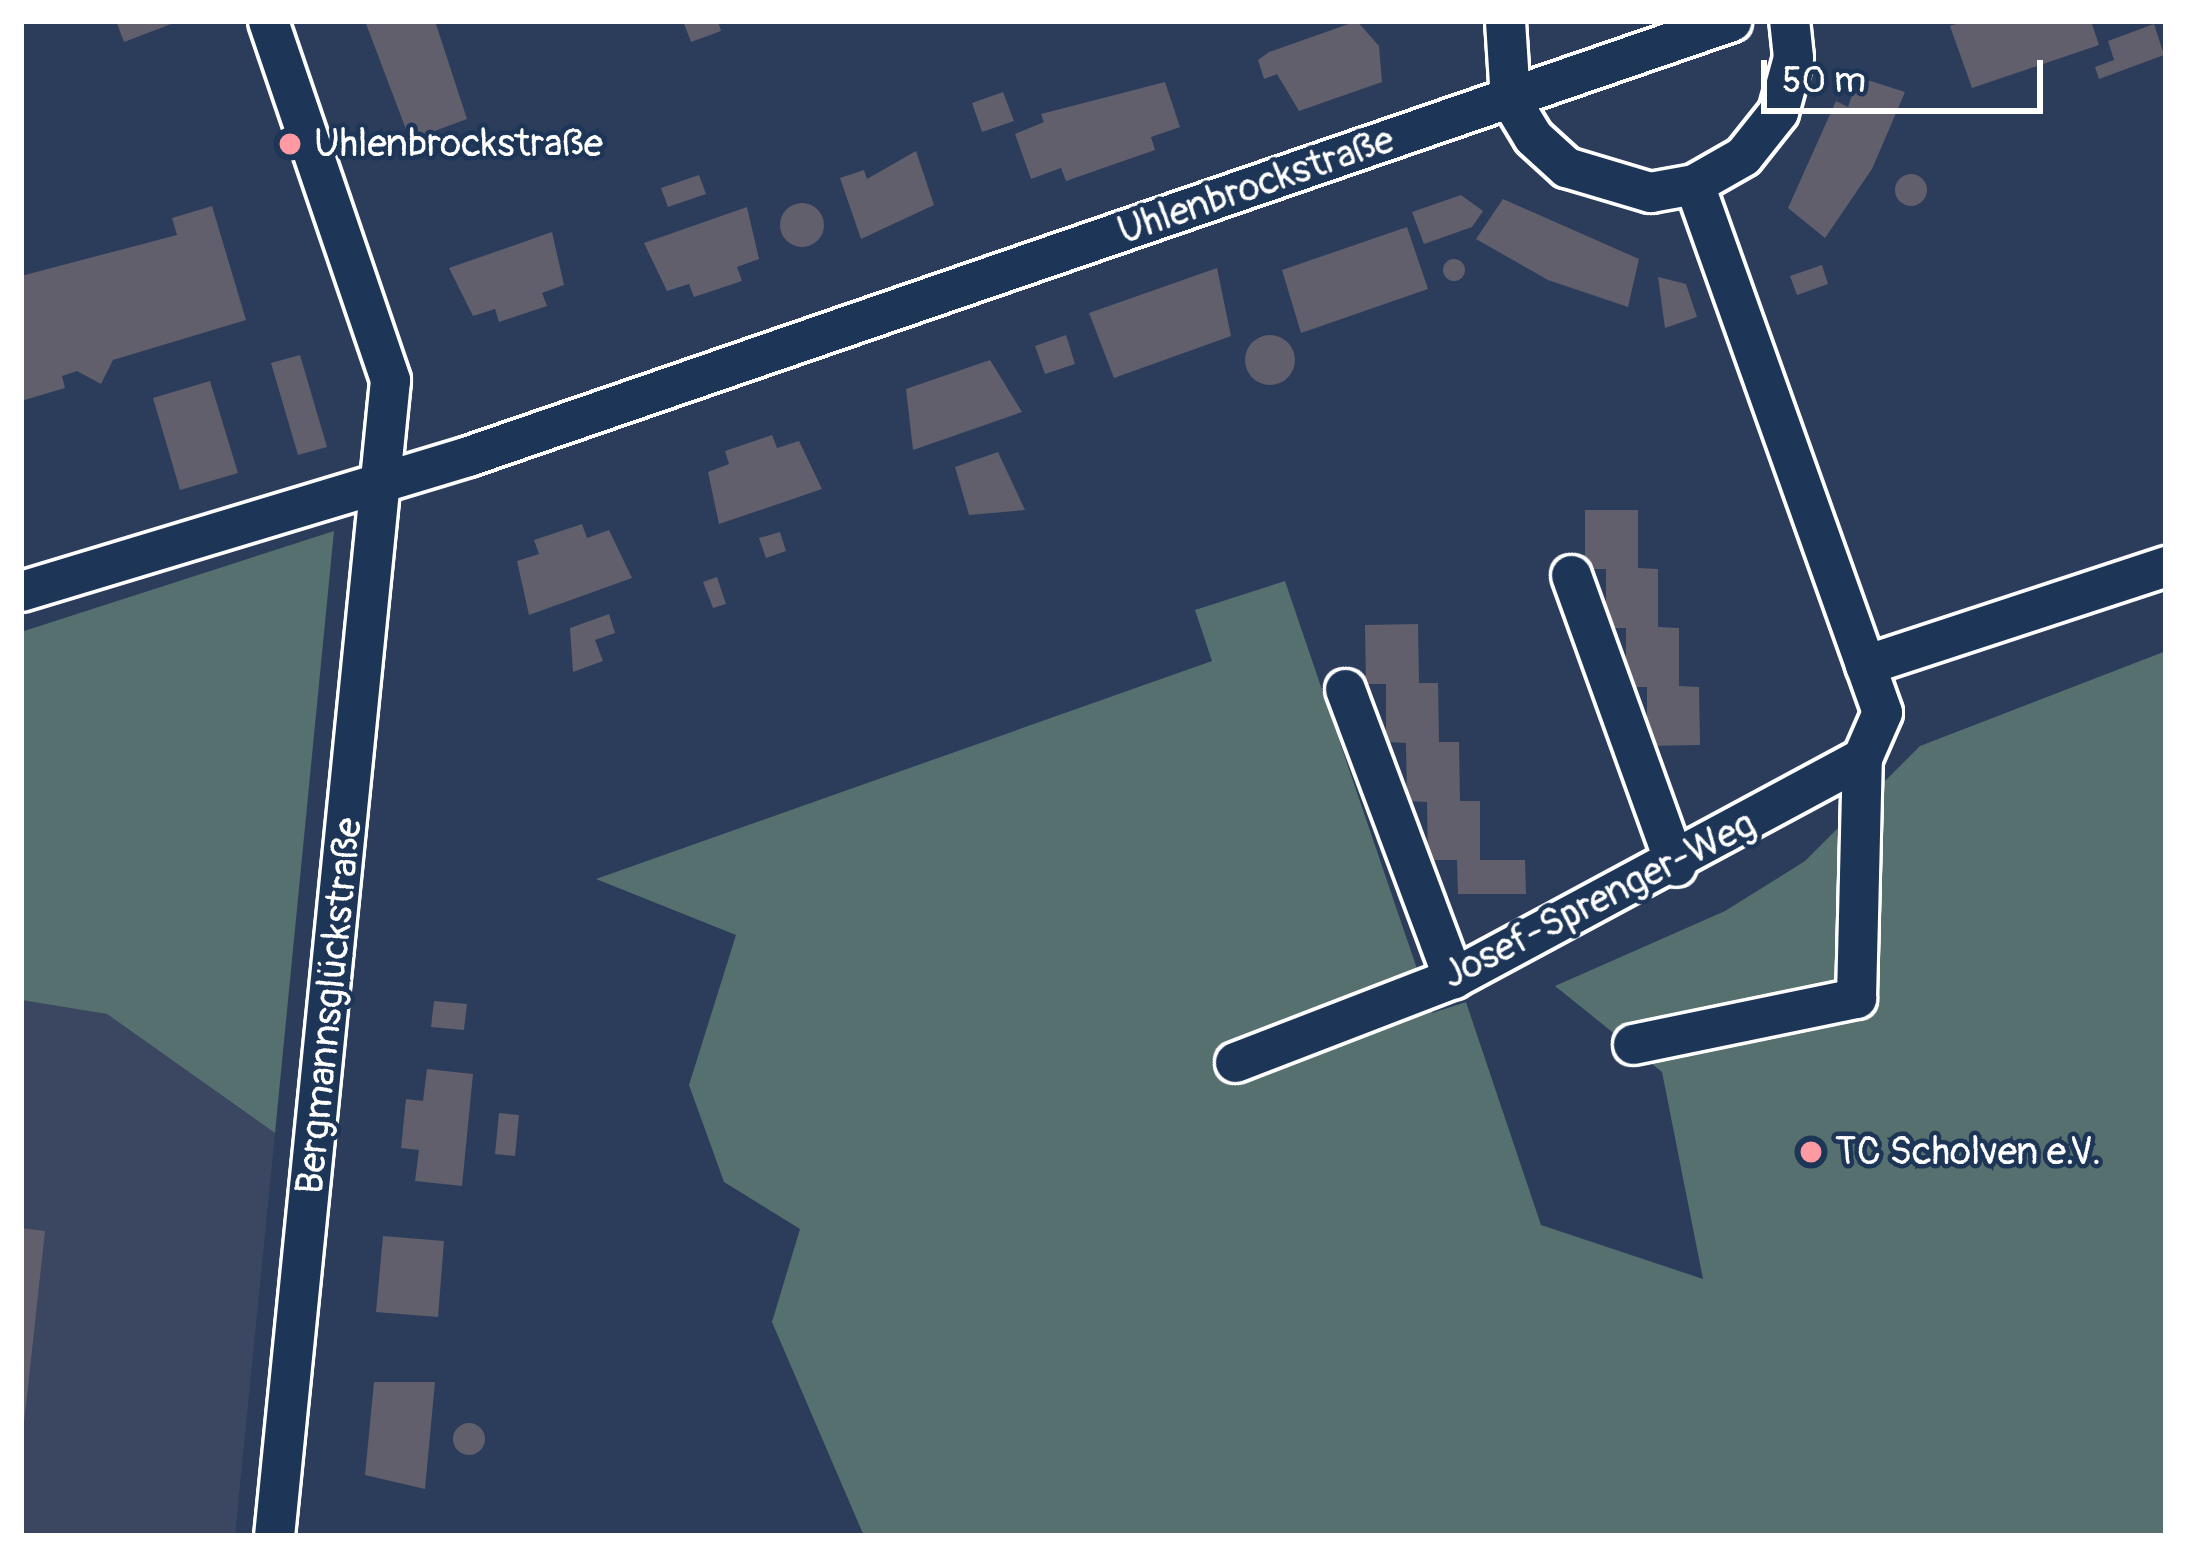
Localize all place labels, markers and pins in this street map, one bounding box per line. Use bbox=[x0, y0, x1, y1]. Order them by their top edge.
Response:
place label: Uhlenbrockstraße bbox=[314, 121, 603, 167]
marker: Uhlenbrockstraße bbox=[277, 131, 303, 157]
place label: TC Scholven e.V. bbox=[1835, 1129, 2101, 1175]
marker: TC Scholven e.V. bbox=[1798, 1139, 1824, 1165]

